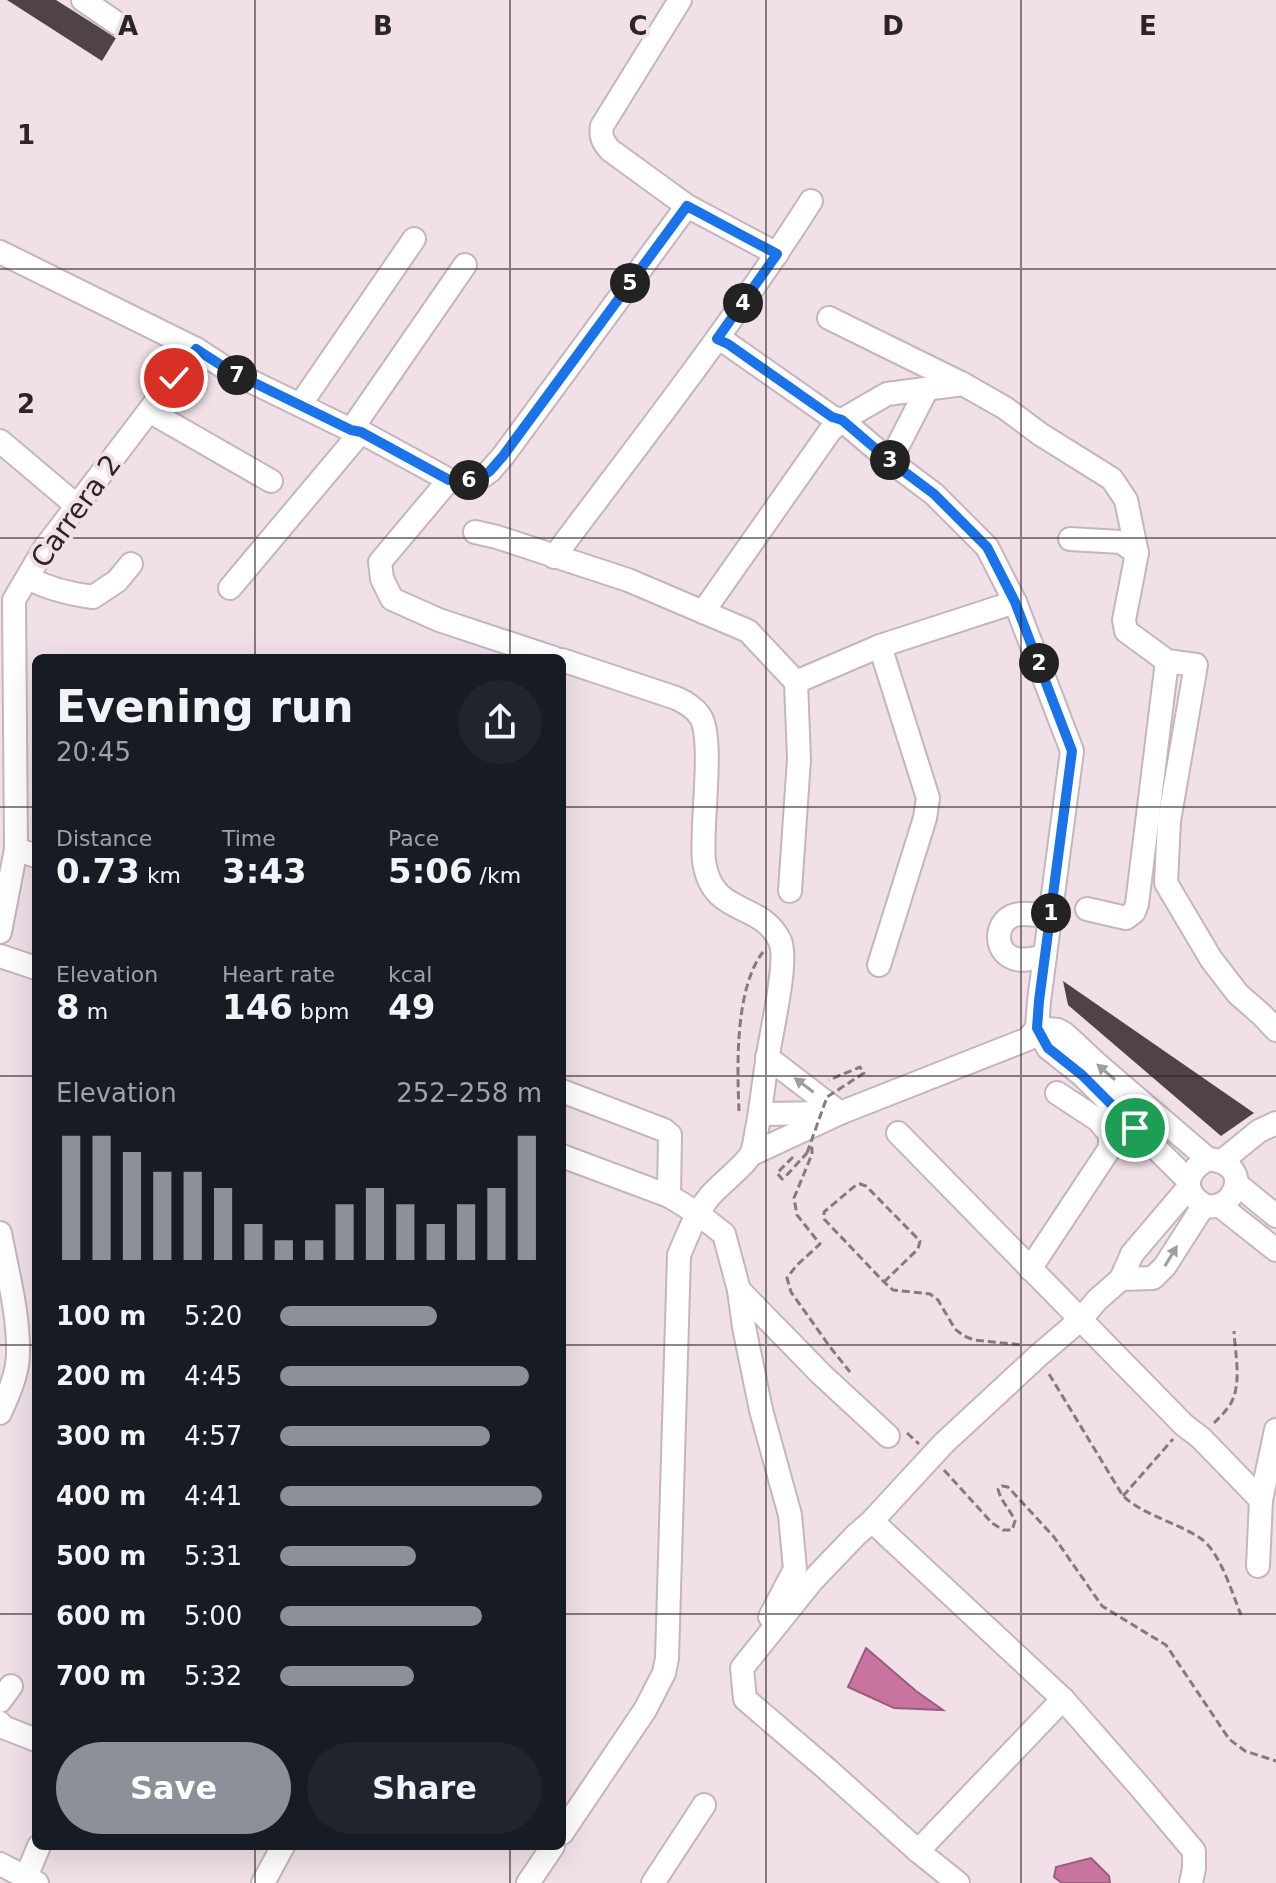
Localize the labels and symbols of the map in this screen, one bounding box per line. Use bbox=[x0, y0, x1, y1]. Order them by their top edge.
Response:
text: A bbox=[118, 11, 138, 41]
text: B bbox=[373, 11, 393, 41]
text: C bbox=[628, 11, 648, 41]
text: D bbox=[882, 11, 904, 41]
text: E bbox=[1139, 11, 1157, 41]
text: 1 bbox=[17, 120, 35, 150]
pin: 5 bbox=[610, 263, 650, 303]
pin: 4 bbox=[723, 283, 763, 323]
pin bbox=[140, 344, 208, 412]
pin: 7 bbox=[217, 355, 257, 395]
text: 2 bbox=[17, 389, 35, 419]
pin: 3 bbox=[870, 440, 910, 480]
street label: Carrera 2 bbox=[24, 448, 128, 574]
pin: 6 bbox=[449, 460, 489, 500]
pin: 2 bbox=[1019, 643, 1059, 683]
pin: 1 bbox=[1031, 893, 1071, 933]
one-way arrow bbox=[1096, 1064, 1116, 1081]
one-way arrow bbox=[794, 1078, 814, 1094]
pin bbox=[1101, 1094, 1169, 1162]
one-way arrow bbox=[1164, 1245, 1178, 1267]

